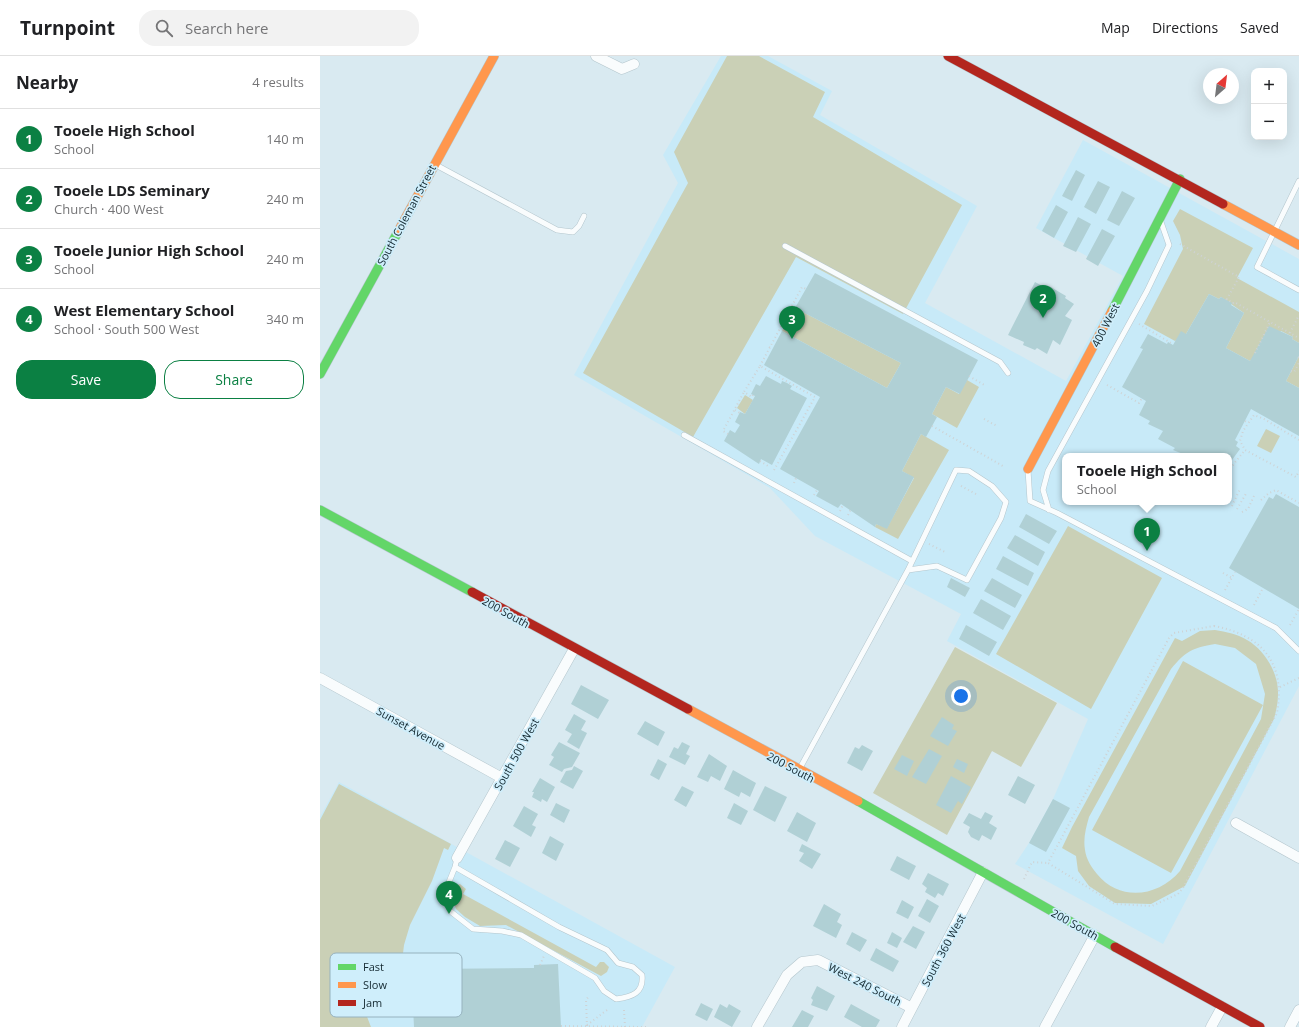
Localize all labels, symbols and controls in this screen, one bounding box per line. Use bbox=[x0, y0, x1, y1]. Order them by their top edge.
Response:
search box bbox=[139, 10, 419, 46]
text: Turnpoint bbox=[20, 15, 115, 41]
icon: search bbox=[153, 17, 175, 39]
text: Search here bbox=[185, 18, 269, 38]
text: Map bbox=[1101, 18, 1130, 37]
text: Directions bbox=[1152, 18, 1218, 37]
text: Saved bbox=[1240, 18, 1279, 37]
north arrow bbox=[1203, 68, 1239, 104]
map controls bbox=[1251, 68, 1287, 140]
button: + bbox=[1251, 68, 1287, 104]
text: Nearby bbox=[16, 71, 78, 94]
text: 4 results bbox=[252, 73, 304, 91]
button: − bbox=[1251, 104, 1287, 140]
text: Tooele High School bbox=[54, 120, 195, 140]
text: 1 bbox=[25, 130, 33, 148]
text: 140 m bbox=[266, 130, 304, 148]
text: School bbox=[54, 140, 94, 158]
street label: South Coleman Street bbox=[373, 162, 439, 268]
text: Tooele LDS Seminary bbox=[54, 180, 210, 200]
text: 2 bbox=[25, 190, 33, 208]
text: 240 m bbox=[266, 190, 304, 208]
text: Church · 400 West bbox=[54, 200, 164, 218]
text: Tooele Junior High School bbox=[54, 240, 244, 260]
text: 3 bbox=[25, 250, 33, 268]
text: 240 m bbox=[266, 250, 304, 268]
text: School bbox=[54, 260, 94, 278]
pin: 2 bbox=[1030, 285, 1056, 318]
text: West Elementary School bbox=[54, 300, 234, 320]
street label: 400 West bbox=[1088, 300, 1122, 349]
pin: 3 bbox=[779, 306, 805, 339]
text: 4 bbox=[25, 310, 33, 328]
text: 340 m bbox=[266, 310, 304, 328]
text: School · South 500 West bbox=[54, 320, 199, 338]
button: Save bbox=[16, 360, 156, 399]
button: Share bbox=[164, 360, 304, 399]
popup bbox=[1062, 453, 1232, 505]
text: Tooele High School bbox=[1077, 460, 1217, 480]
text: School bbox=[1077, 480, 1117, 498]
pin: 1 bbox=[1134, 518, 1160, 551]
street label: 200 South bbox=[480, 593, 532, 631]
your location bbox=[951, 686, 971, 706]
street label: Sunset Avenue bbox=[374, 703, 448, 753]
street label: South 500 West bbox=[490, 715, 542, 793]
street label: 200 South bbox=[765, 748, 817, 786]
pin: 4 bbox=[436, 881, 462, 914]
street label: 200 South bbox=[1049, 905, 1101, 943]
street label: South 360 West bbox=[918, 911, 968, 989]
legend bbox=[330, 953, 462, 1017]
text: Fast bbox=[363, 959, 384, 974]
street label: West 240 South bbox=[826, 959, 904, 1009]
text: Slow bbox=[363, 977, 387, 992]
text: Jam bbox=[362, 995, 382, 1010]

